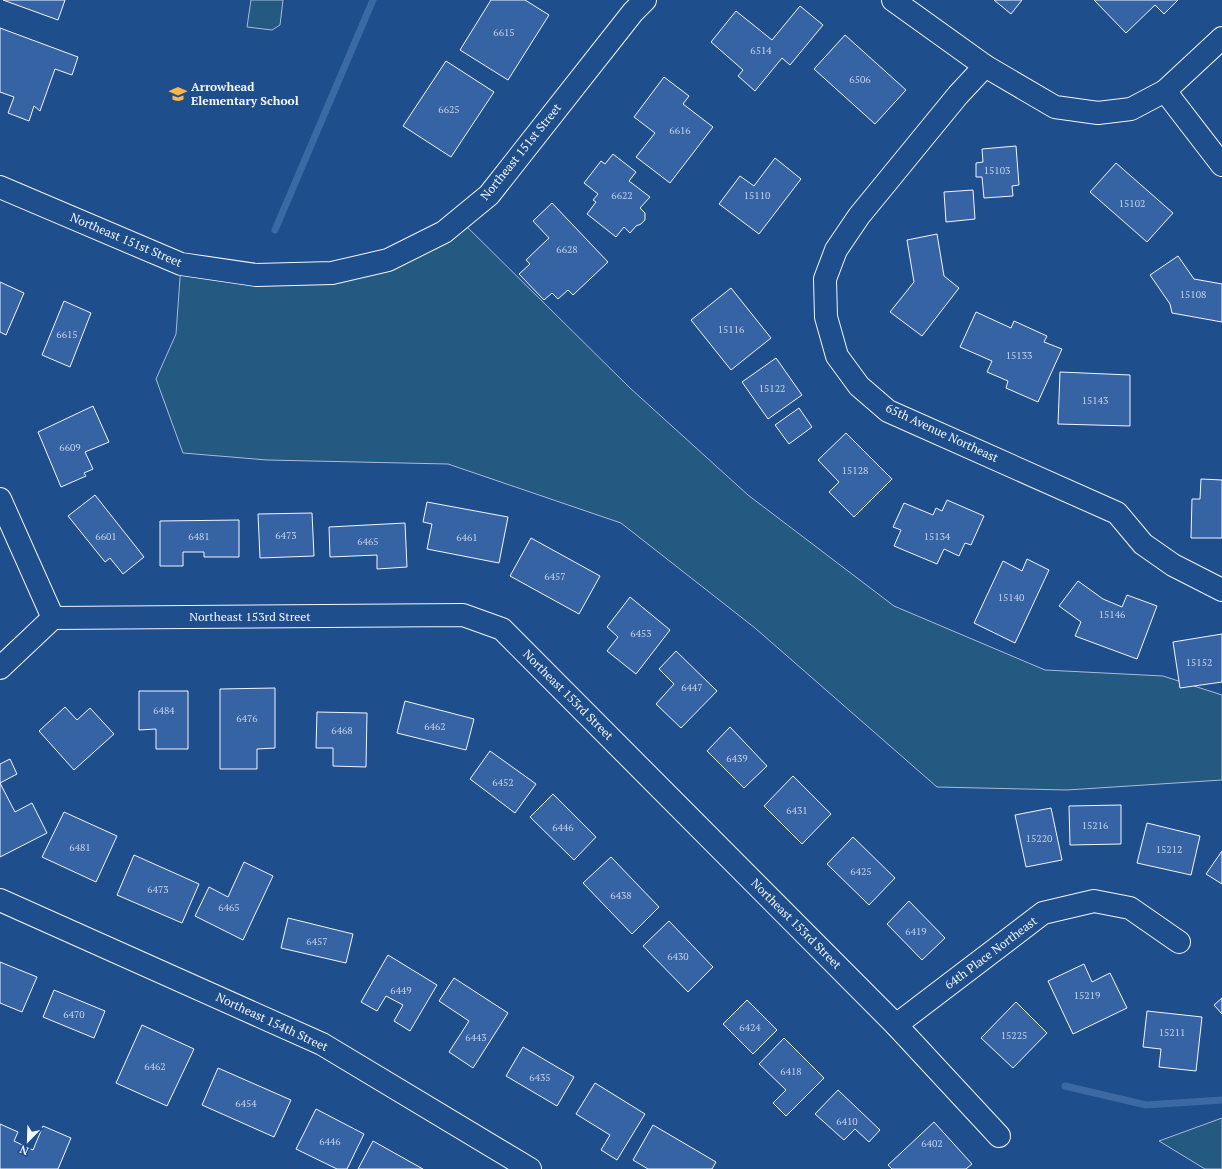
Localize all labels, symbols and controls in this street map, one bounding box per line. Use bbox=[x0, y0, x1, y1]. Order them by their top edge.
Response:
house number: 6615 bbox=[493, 26, 515, 39]
house number: 6514 bbox=[750, 44, 772, 57]
house number: 6506 bbox=[849, 73, 871, 86]
place label: Arrowhead Elementary School bbox=[191, 79, 299, 108]
school or university icon: Arrowhead Elementary School bbox=[168, 84, 188, 104]
street label: Northeast 151st Street bbox=[477, 100, 565, 203]
house number: 6625 bbox=[438, 103, 460, 116]
house number: 6616 bbox=[669, 124, 691, 137]
house number: 15103 bbox=[984, 164, 1010, 177]
house number: 6622 bbox=[611, 189, 633, 202]
house number: 15110 bbox=[744, 189, 770, 202]
house number: 15102 bbox=[1119, 197, 1145, 210]
street label: Northeast 151st Street bbox=[68, 209, 185, 270]
house number: 6628 bbox=[556, 243, 578, 256]
house number: 15108 bbox=[1180, 288, 1206, 301]
house number: 15116 bbox=[718, 323, 745, 336]
house number: 6615 bbox=[56, 328, 78, 341]
house number: 15133 bbox=[1006, 349, 1032, 362]
house number: 15122 bbox=[759, 382, 785, 395]
house number: 15143 bbox=[1082, 394, 1108, 407]
street label: 65th Avenue Northeast bbox=[884, 400, 1001, 465]
house number: 6609 bbox=[59, 441, 81, 454]
house number: 15128 bbox=[842, 464, 868, 477]
house number: 6473 bbox=[275, 529, 297, 542]
house number: 6601 bbox=[95, 530, 117, 543]
house number: 6481 bbox=[188, 530, 210, 543]
house number: 15134 bbox=[924, 530, 951, 543]
house number: 6461 bbox=[456, 531, 478, 544]
house number: 6465 bbox=[357, 535, 379, 548]
house number: 6457 bbox=[544, 570, 566, 583]
house number: 15140 bbox=[998, 591, 1024, 604]
house number: 15146 bbox=[1099, 608, 1126, 621]
street label: Northeast 153rd Street bbox=[189, 609, 311, 624]
house number: 6453 bbox=[630, 627, 652, 640]
street label: Northeast 153rd Street bbox=[520, 646, 617, 743]
house number: 15152 bbox=[1186, 656, 1212, 669]
house number: 6447 bbox=[681, 681, 703, 694]
house number: 6484 bbox=[153, 704, 175, 717]
house number: 6476 bbox=[236, 712, 258, 725]
house number: 6462 bbox=[424, 720, 446, 733]
house number: 6468 bbox=[331, 724, 353, 737]
house number: 6439 bbox=[726, 752, 748, 765]
house number: 6452 bbox=[492, 776, 514, 789]
house number: 6431 bbox=[786, 804, 808, 817]
house number: 15216 bbox=[1082, 819, 1109, 832]
house number: 6446 bbox=[552, 821, 574, 834]
house number: 15220 bbox=[1026, 832, 1052, 845]
house number: 6481 bbox=[69, 841, 91, 854]
house number: 15212 bbox=[1156, 843, 1182, 856]
house number: 6425 bbox=[850, 865, 872, 878]
street label: Northeast 153rd Street bbox=[748, 875, 845, 972]
house number: 6473 bbox=[147, 883, 169, 896]
house number: 6438 bbox=[610, 889, 632, 902]
house number: 6465 bbox=[218, 901, 240, 914]
street label: 64th Place Northeast bbox=[942, 913, 1040, 992]
house number: 6419 bbox=[905, 925, 927, 938]
house number: 6457 bbox=[306, 935, 328, 948]
house number: 6430 bbox=[667, 950, 689, 963]
house number: 6449 bbox=[390, 984, 412, 997]
street label: Northeast 154th Street bbox=[214, 989, 331, 1054]
house number: 15219 bbox=[1074, 989, 1100, 1002]
house number: 6470 bbox=[63, 1008, 85, 1021]
house number: 6424 bbox=[739, 1021, 761, 1034]
house number: 15211 bbox=[1159, 1026, 1185, 1039]
house number: 15225 bbox=[1001, 1029, 1027, 1042]
house number: 6443 bbox=[465, 1031, 487, 1044]
house number: 6462 bbox=[144, 1060, 166, 1073]
house number: 6418 bbox=[780, 1065, 802, 1078]
house number: 6435 bbox=[529, 1071, 551, 1084]
house number: 6454 bbox=[235, 1097, 257, 1110]
house number: 6410 bbox=[836, 1115, 858, 1128]
north arrow bbox=[8, 1121, 48, 1161]
house number: 6446 bbox=[319, 1135, 341, 1148]
house number: 6402 bbox=[921, 1137, 943, 1150]
text: N bbox=[17, 1142, 31, 1158]

